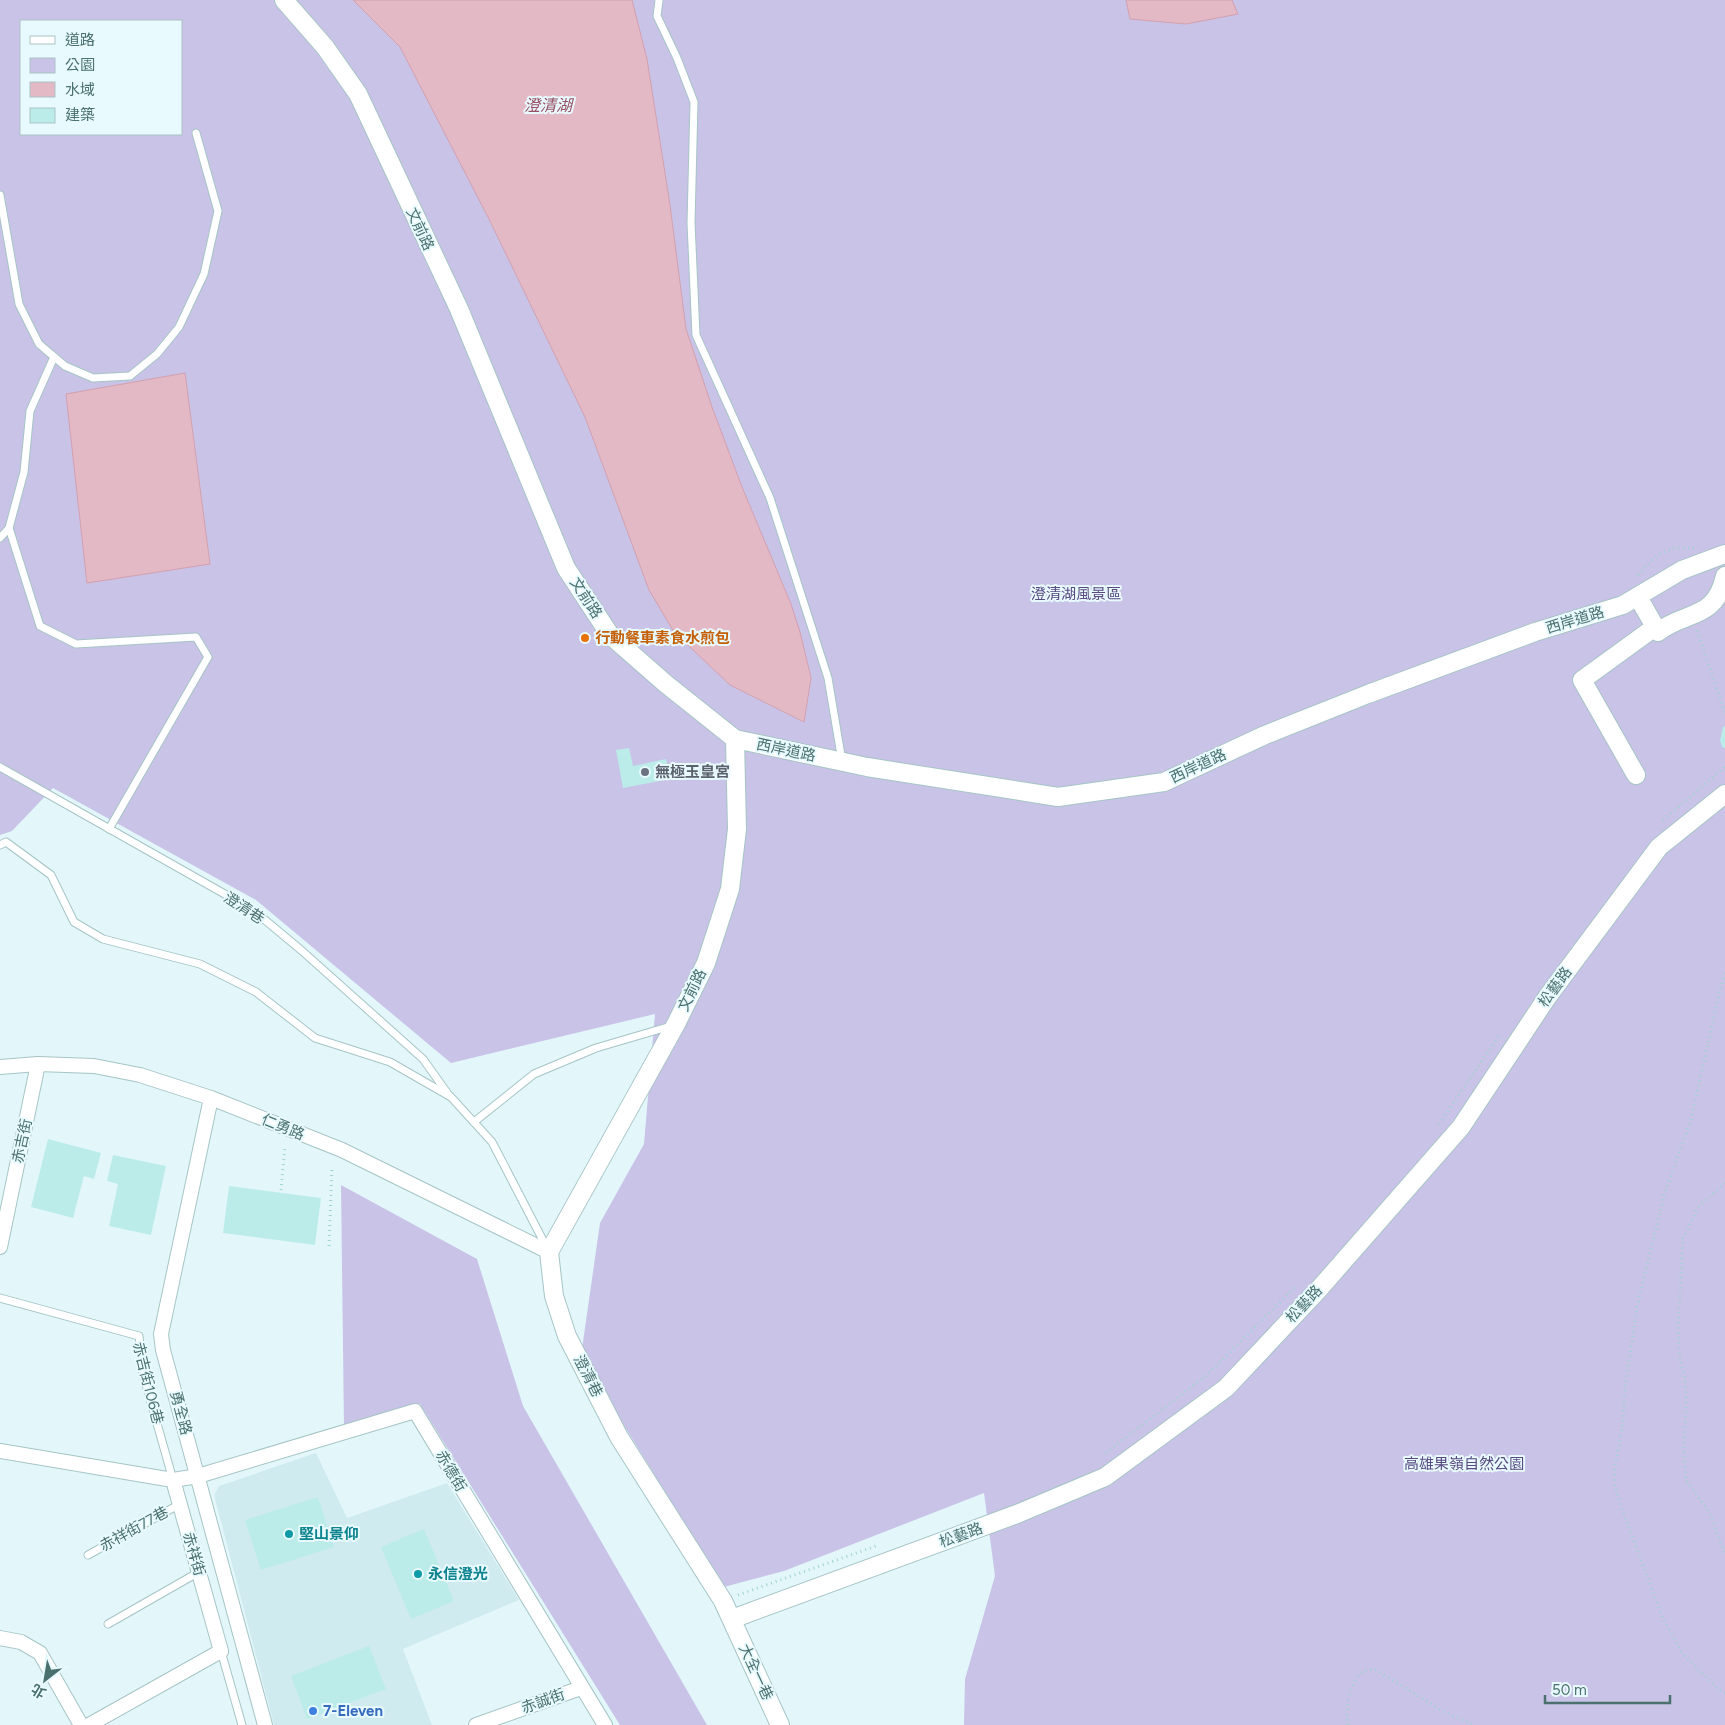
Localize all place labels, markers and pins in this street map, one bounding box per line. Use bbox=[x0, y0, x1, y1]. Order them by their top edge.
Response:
place label: 行動餐車素食水煎包 bbox=[595, 629, 730, 647]
marker: 行動餐車素食水煎包 bbox=[579, 632, 591, 644]
place label: 無極玉皇宮 bbox=[655, 763, 730, 781]
marker: 無極玉皇宮 bbox=[639, 766, 651, 778]
place label: 堅山景仰 bbox=[299, 1525, 359, 1543]
marker: 堅山景仰 bbox=[283, 1528, 295, 1540]
place label: 永信澄光 bbox=[428, 1565, 488, 1583]
marker: 永信澄光 bbox=[412, 1568, 424, 1580]
place label: 7-Eleven bbox=[323, 1702, 383, 1720]
marker: 7-Eleven bbox=[307, 1705, 319, 1717]

